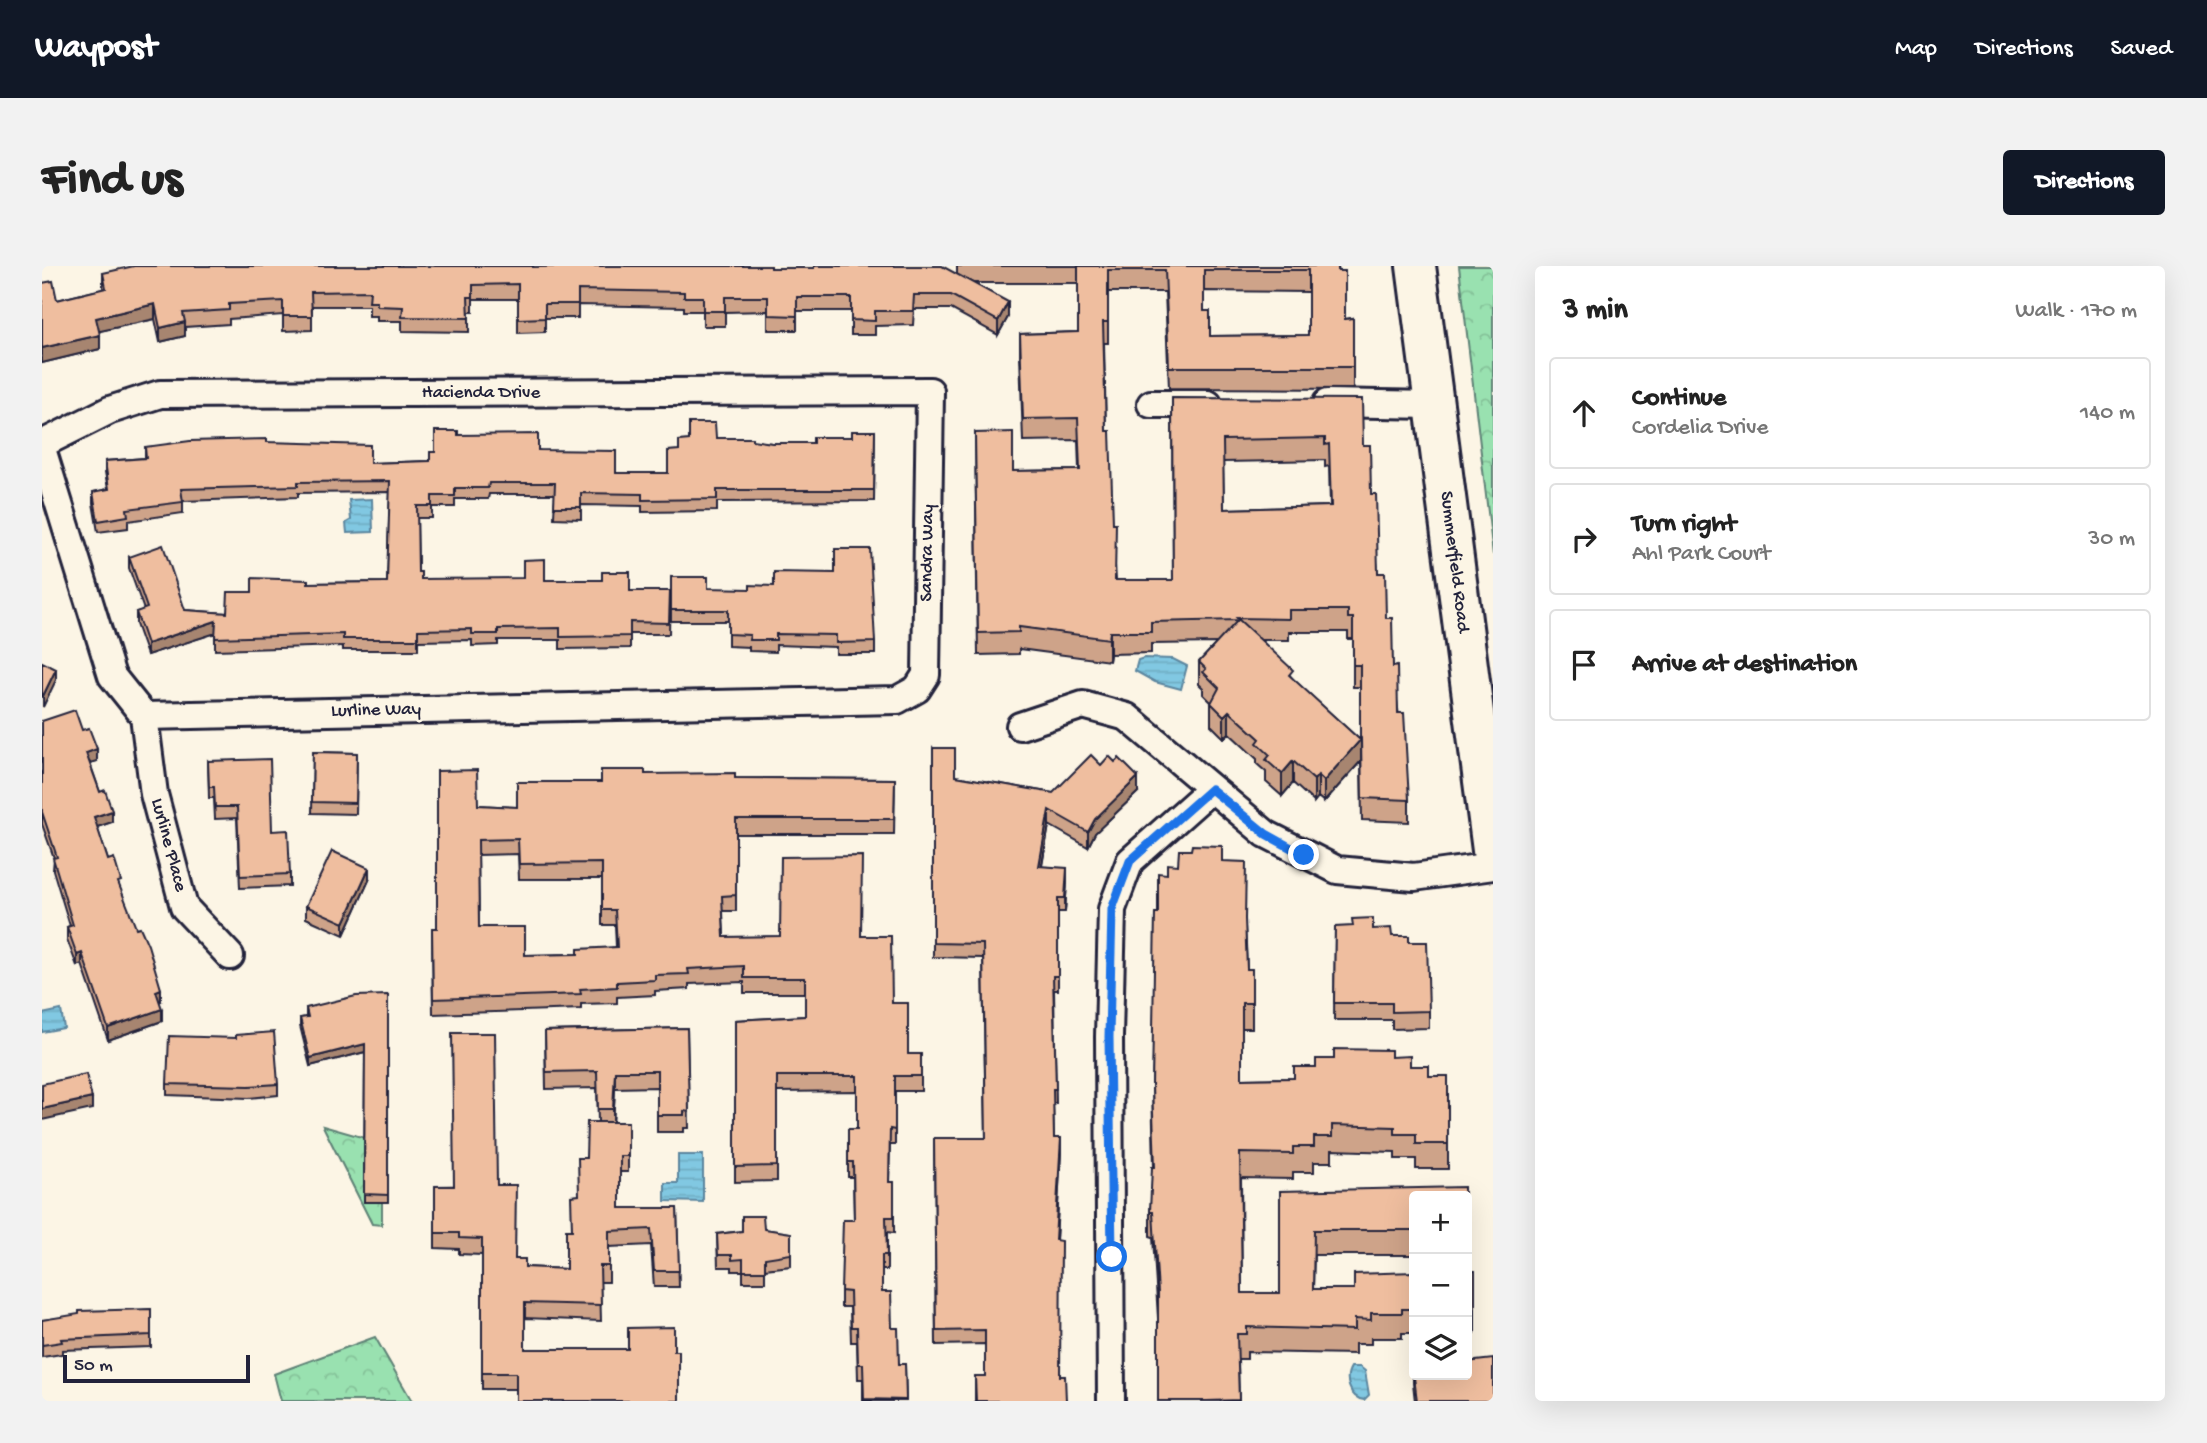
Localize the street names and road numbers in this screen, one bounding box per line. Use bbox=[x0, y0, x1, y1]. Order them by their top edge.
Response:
street label: Hacienda Drive bbox=[422, 382, 540, 405]
street label: Summerfield Road bbox=[1434, 490, 1474, 636]
street label: Sandra Way bbox=[916, 503, 940, 602]
street label: Lurline Way bbox=[331, 699, 422, 723]
street label: Lurline Place bbox=[145, 796, 192, 894]

